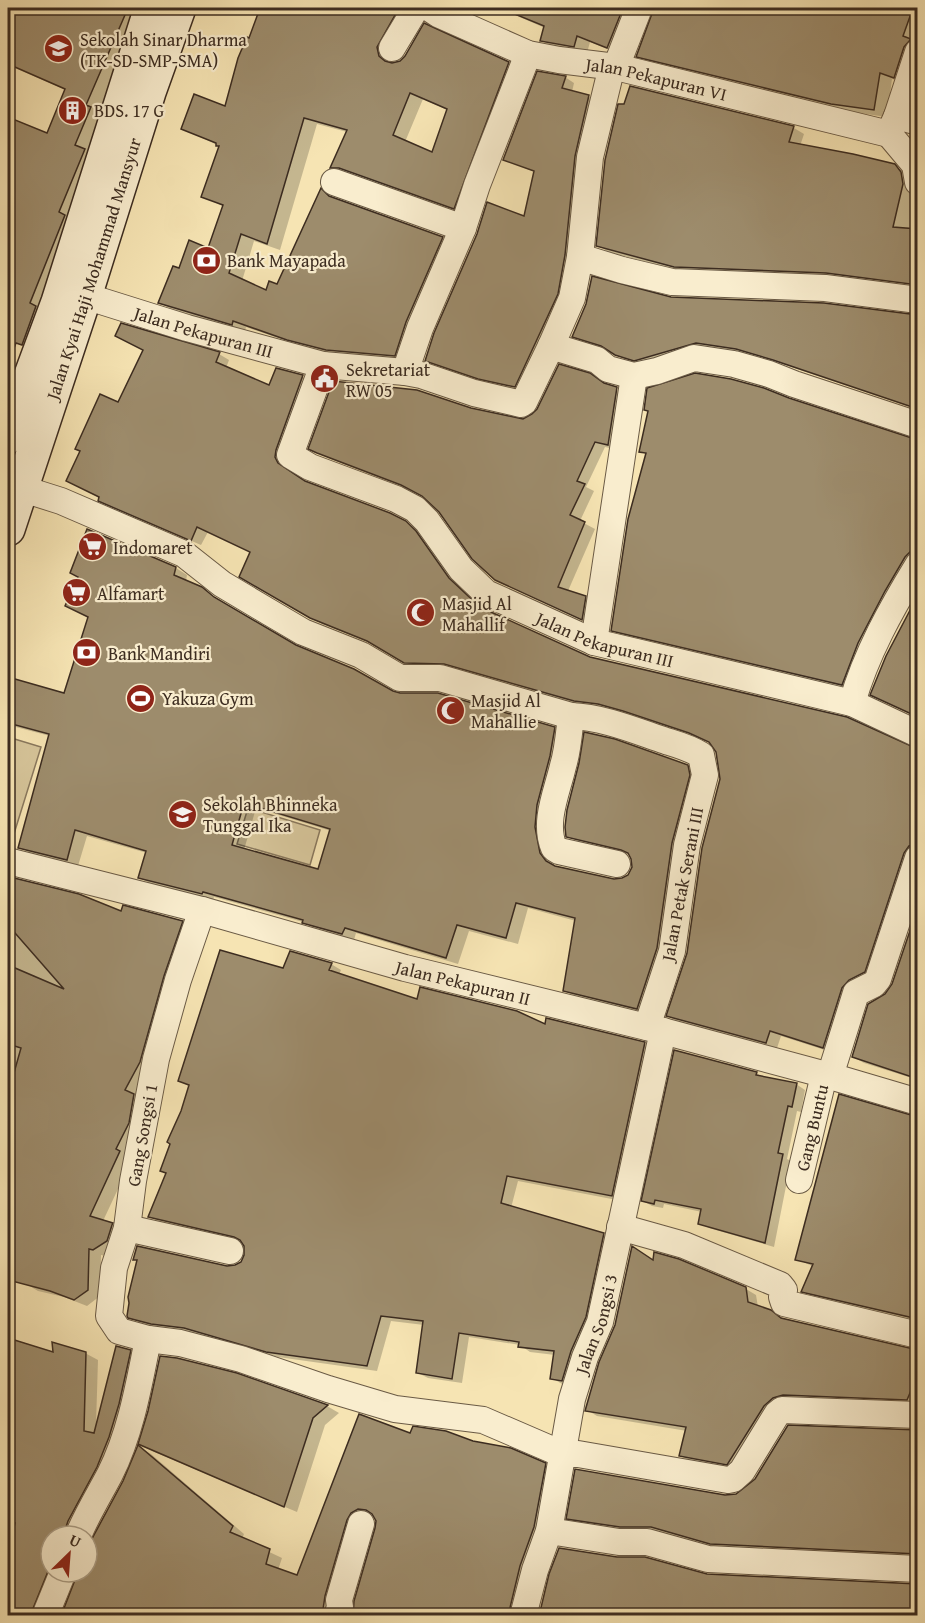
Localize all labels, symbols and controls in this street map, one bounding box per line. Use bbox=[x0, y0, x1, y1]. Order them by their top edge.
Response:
place label: Sekolah Sinar Dharma (TK-SD-SMP-SMA) bbox=[80, 26, 247, 74]
school or university icon: Sekolah Sinar Dharma (TK-SD-SMP-SMA) bbox=[43, 33, 75, 65]
street label: Jalan Pekapuran VI bbox=[582, 50, 730, 107]
building icon: BDS. 17 G bbox=[57, 94, 89, 126]
place label: BDS. 17 G bbox=[94, 97, 165, 124]
street label: Jalan Kyai Haji Mohammad Mansyur bbox=[38, 133, 148, 405]
bank icon: Bank Mayapada bbox=[190, 244, 222, 276]
place label: Bank Mayapada bbox=[227, 247, 346, 274]
street label: Jalan Pekapuran III bbox=[129, 298, 276, 364]
place label: Sekretariat RW 05 bbox=[346, 356, 431, 404]
public building icon: Sekretariat RW 05 bbox=[309, 363, 341, 395]
supermarket icon: Indomaret bbox=[76, 531, 108, 563]
place label: Indomaret bbox=[113, 534, 193, 561]
supermarket icon: Alfamart bbox=[60, 577, 92, 609]
place label: Alfamart bbox=[97, 580, 165, 607]
place label: Masjid Al Mahallif bbox=[442, 590, 512, 638]
mosque icon: Masjid Al Mahallif bbox=[405, 597, 437, 629]
street label: Jalan Pekapuran III bbox=[530, 603, 676, 674]
bank icon: Bank Mandiri bbox=[71, 637, 103, 669]
place label: Bank Mandiri bbox=[108, 640, 210, 667]
sports icon: Yakuza Gym bbox=[125, 682, 157, 714]
place label: Yakuza Gym bbox=[162, 685, 254, 712]
place label: Masjid Al Mahallie bbox=[471, 687, 541, 735]
mosque icon: Masjid Al Mahallie bbox=[434, 694, 466, 726]
place label: Sekolah Bhinneka Tunggal Ika bbox=[203, 791, 338, 839]
school or university icon: Sekolah Bhinneka Tunggal Ika bbox=[166, 798, 198, 830]
street label: Jalan Petak Serani III bbox=[653, 805, 710, 965]
street label: Jalan Pekapuran II bbox=[390, 952, 533, 1012]
street label: Gang Songsi 1 bbox=[120, 1081, 164, 1189]
street label: Gang Buntu bbox=[788, 1081, 835, 1174]
street label: Jalan Songsi 3 bbox=[567, 1271, 624, 1379]
north arrow bbox=[39, 1524, 99, 1584]
text: U bbox=[65, 1527, 85, 1554]

